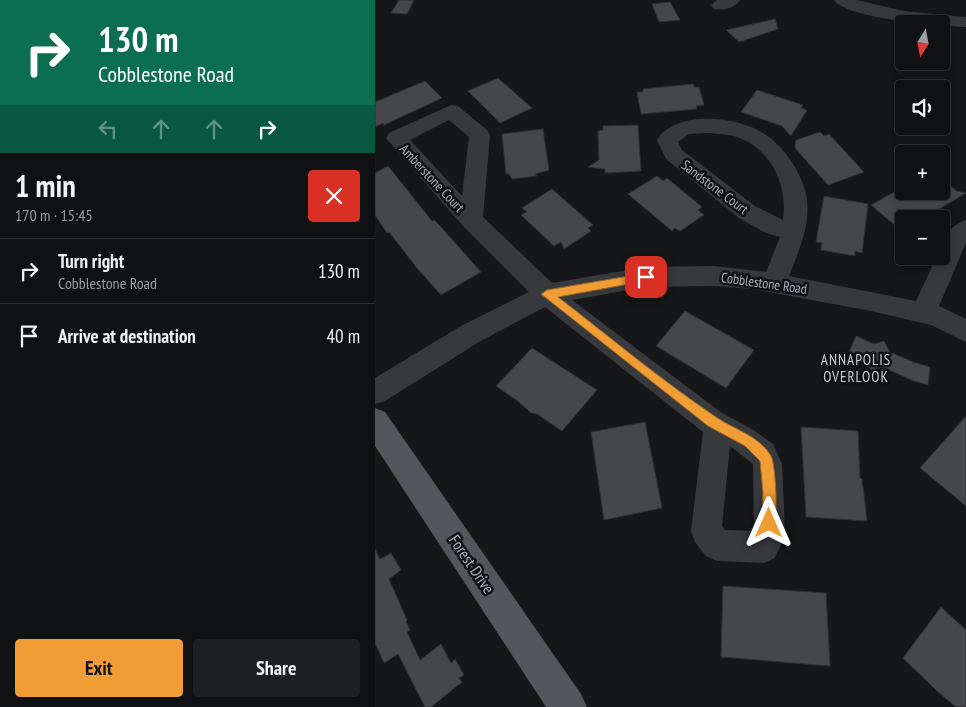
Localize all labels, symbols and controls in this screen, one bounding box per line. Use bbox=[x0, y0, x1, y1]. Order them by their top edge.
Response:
north arrow bbox=[895, 15, 950, 70]
map controls bbox=[895, 15, 950, 265]
text: 130 m bbox=[98, 16, 179, 62]
icon: right bbox=[15, 20, 80, 85]
text: Cobblestone Road bbox=[98, 60, 234, 88]
button: sound bbox=[895, 80, 950, 135]
icon: left bbox=[94, 115, 122, 143]
icon: ahead bbox=[147, 115, 175, 143]
icon: ahead bbox=[200, 115, 228, 143]
icon: right bbox=[253, 115, 281, 143]
street label: Amberstone Court bbox=[396, 140, 468, 216]
button: + bbox=[895, 145, 950, 200]
street label: Sandstone Court bbox=[678, 156, 752, 218]
text: 1 min bbox=[15, 166, 76, 205]
button: close bbox=[308, 170, 360, 222]
text: 170 m · 15:45 bbox=[15, 205, 93, 225]
button: − bbox=[895, 210, 950, 265]
text: Turn right bbox=[58, 249, 124, 273]
pin bbox=[625, 256, 667, 298]
icon: right bbox=[15, 257, 43, 285]
text: 130 m bbox=[318, 259, 360, 283]
icon: arrive bbox=[632, 263, 660, 291]
street label: Cobblestone Road bbox=[720, 268, 808, 298]
text: Cobblestone Road bbox=[58, 273, 157, 293]
icon: arrive bbox=[15, 322, 43, 350]
text: Arrive at destination bbox=[58, 324, 196, 348]
text: 40 m bbox=[327, 324, 360, 348]
district label: ANNAPOLIS OVERLOOK bbox=[821, 350, 891, 386]
position arrow bbox=[742, 496, 794, 548]
street label: Forest Drive bbox=[445, 531, 499, 597]
button: Exit bbox=[15, 639, 183, 697]
button: Share bbox=[193, 639, 360, 697]

